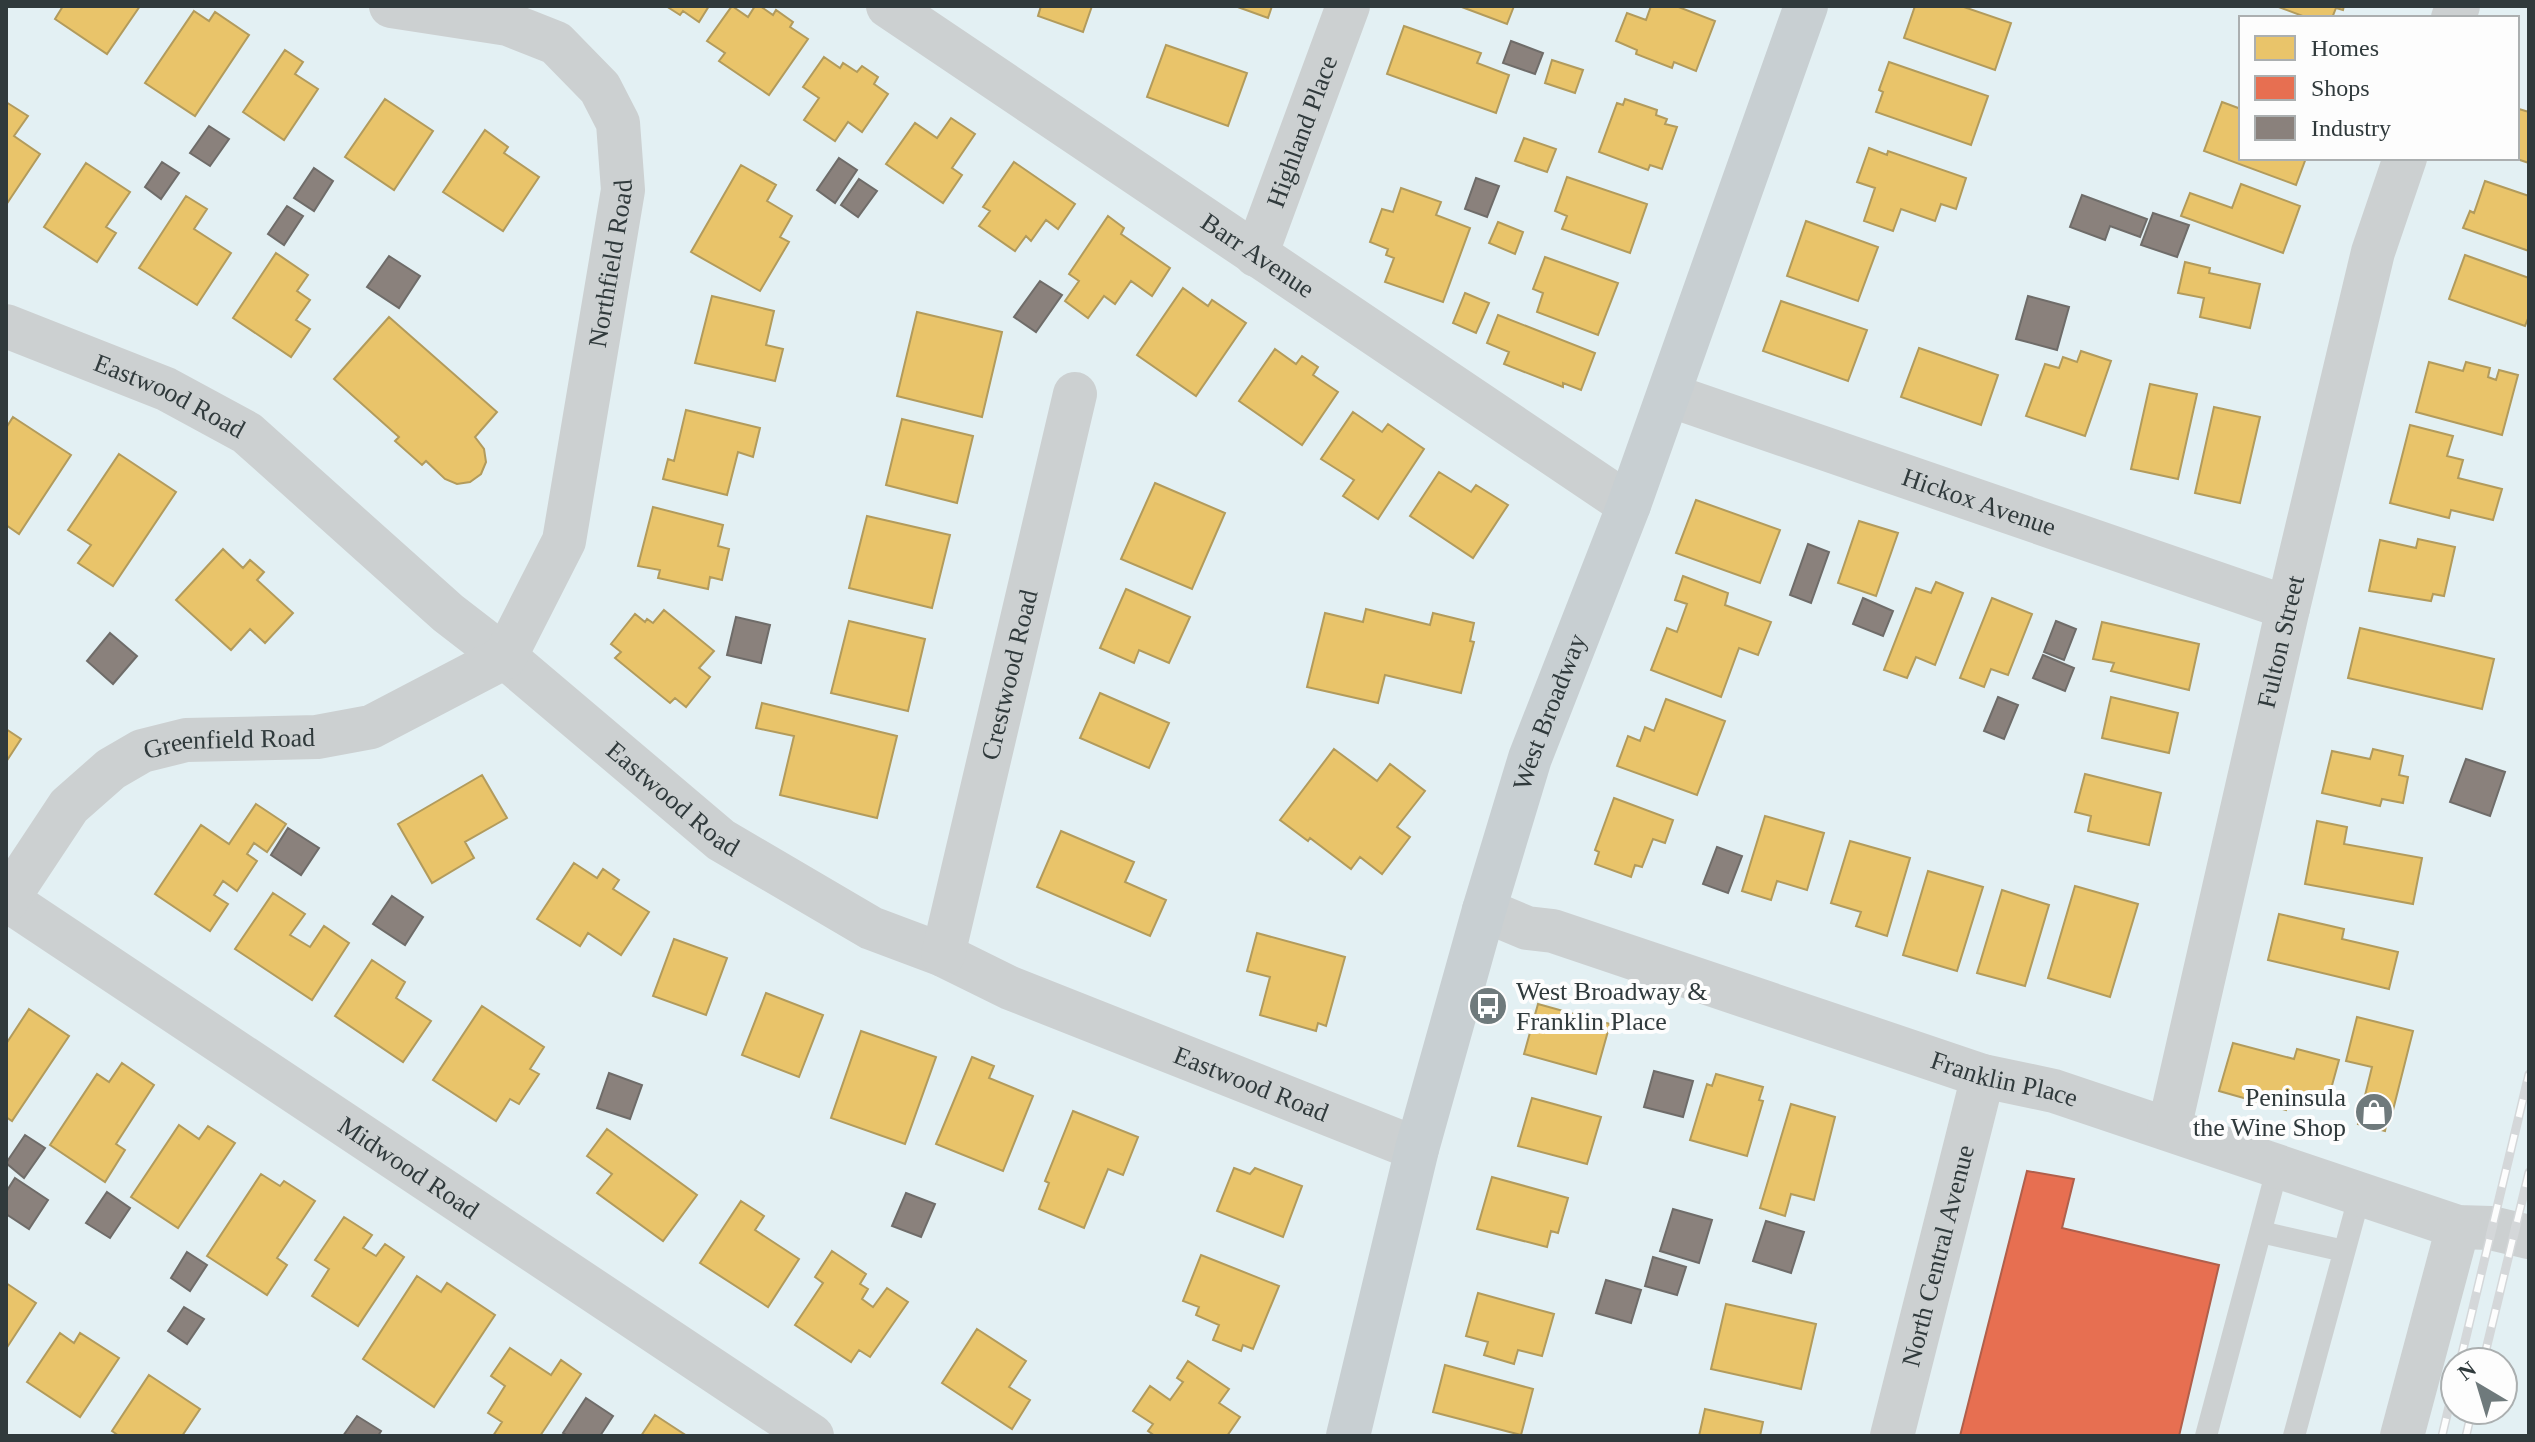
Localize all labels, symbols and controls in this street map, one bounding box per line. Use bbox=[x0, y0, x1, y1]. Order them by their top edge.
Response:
legend bbox=[2239, 16, 2519, 160]
text: Homes bbox=[2311, 35, 2379, 61]
street label: Highland Place bbox=[1260, 51, 1343, 211]
text: Shops bbox=[2311, 75, 2370, 101]
text: Industry bbox=[2311, 115, 2391, 141]
street label: Northfield Road bbox=[582, 178, 638, 349]
street label: Barr Avenue bbox=[1196, 207, 1320, 304]
street label: Eastwood Road bbox=[90, 348, 250, 444]
street label: Hickox Avenue bbox=[1899, 462, 2060, 542]
street label: Fulton Street bbox=[2251, 572, 2310, 711]
street label: Crestwood Road bbox=[975, 587, 1043, 763]
street label: West Broadway bbox=[1507, 630, 1592, 793]
street label: Greenfield Road bbox=[140, 723, 315, 765]
street label: Eastwood Road bbox=[601, 735, 745, 862]
place label: West Broadway & Franklin Place bbox=[1516, 977, 1707, 1036]
bus stop icon: West Broadway & Franklin Place bbox=[1467, 985, 1509, 1027]
street label: Eastwood Road bbox=[1170, 1040, 1333, 1127]
street label: Franklin Place bbox=[1927, 1045, 2082, 1113]
place label: Peninsula the Wine Shop bbox=[2193, 1083, 2346, 1142]
shop icon: Peninsula the Wine Shop bbox=[2353, 1091, 2395, 1133]
street label: Midwood Road bbox=[333, 1110, 484, 1224]
street label: North Central Avenue bbox=[1896, 1142, 1980, 1370]
north arrow bbox=[2439, 1346, 2519, 1426]
text: N bbox=[2453, 1356, 2481, 1385]

